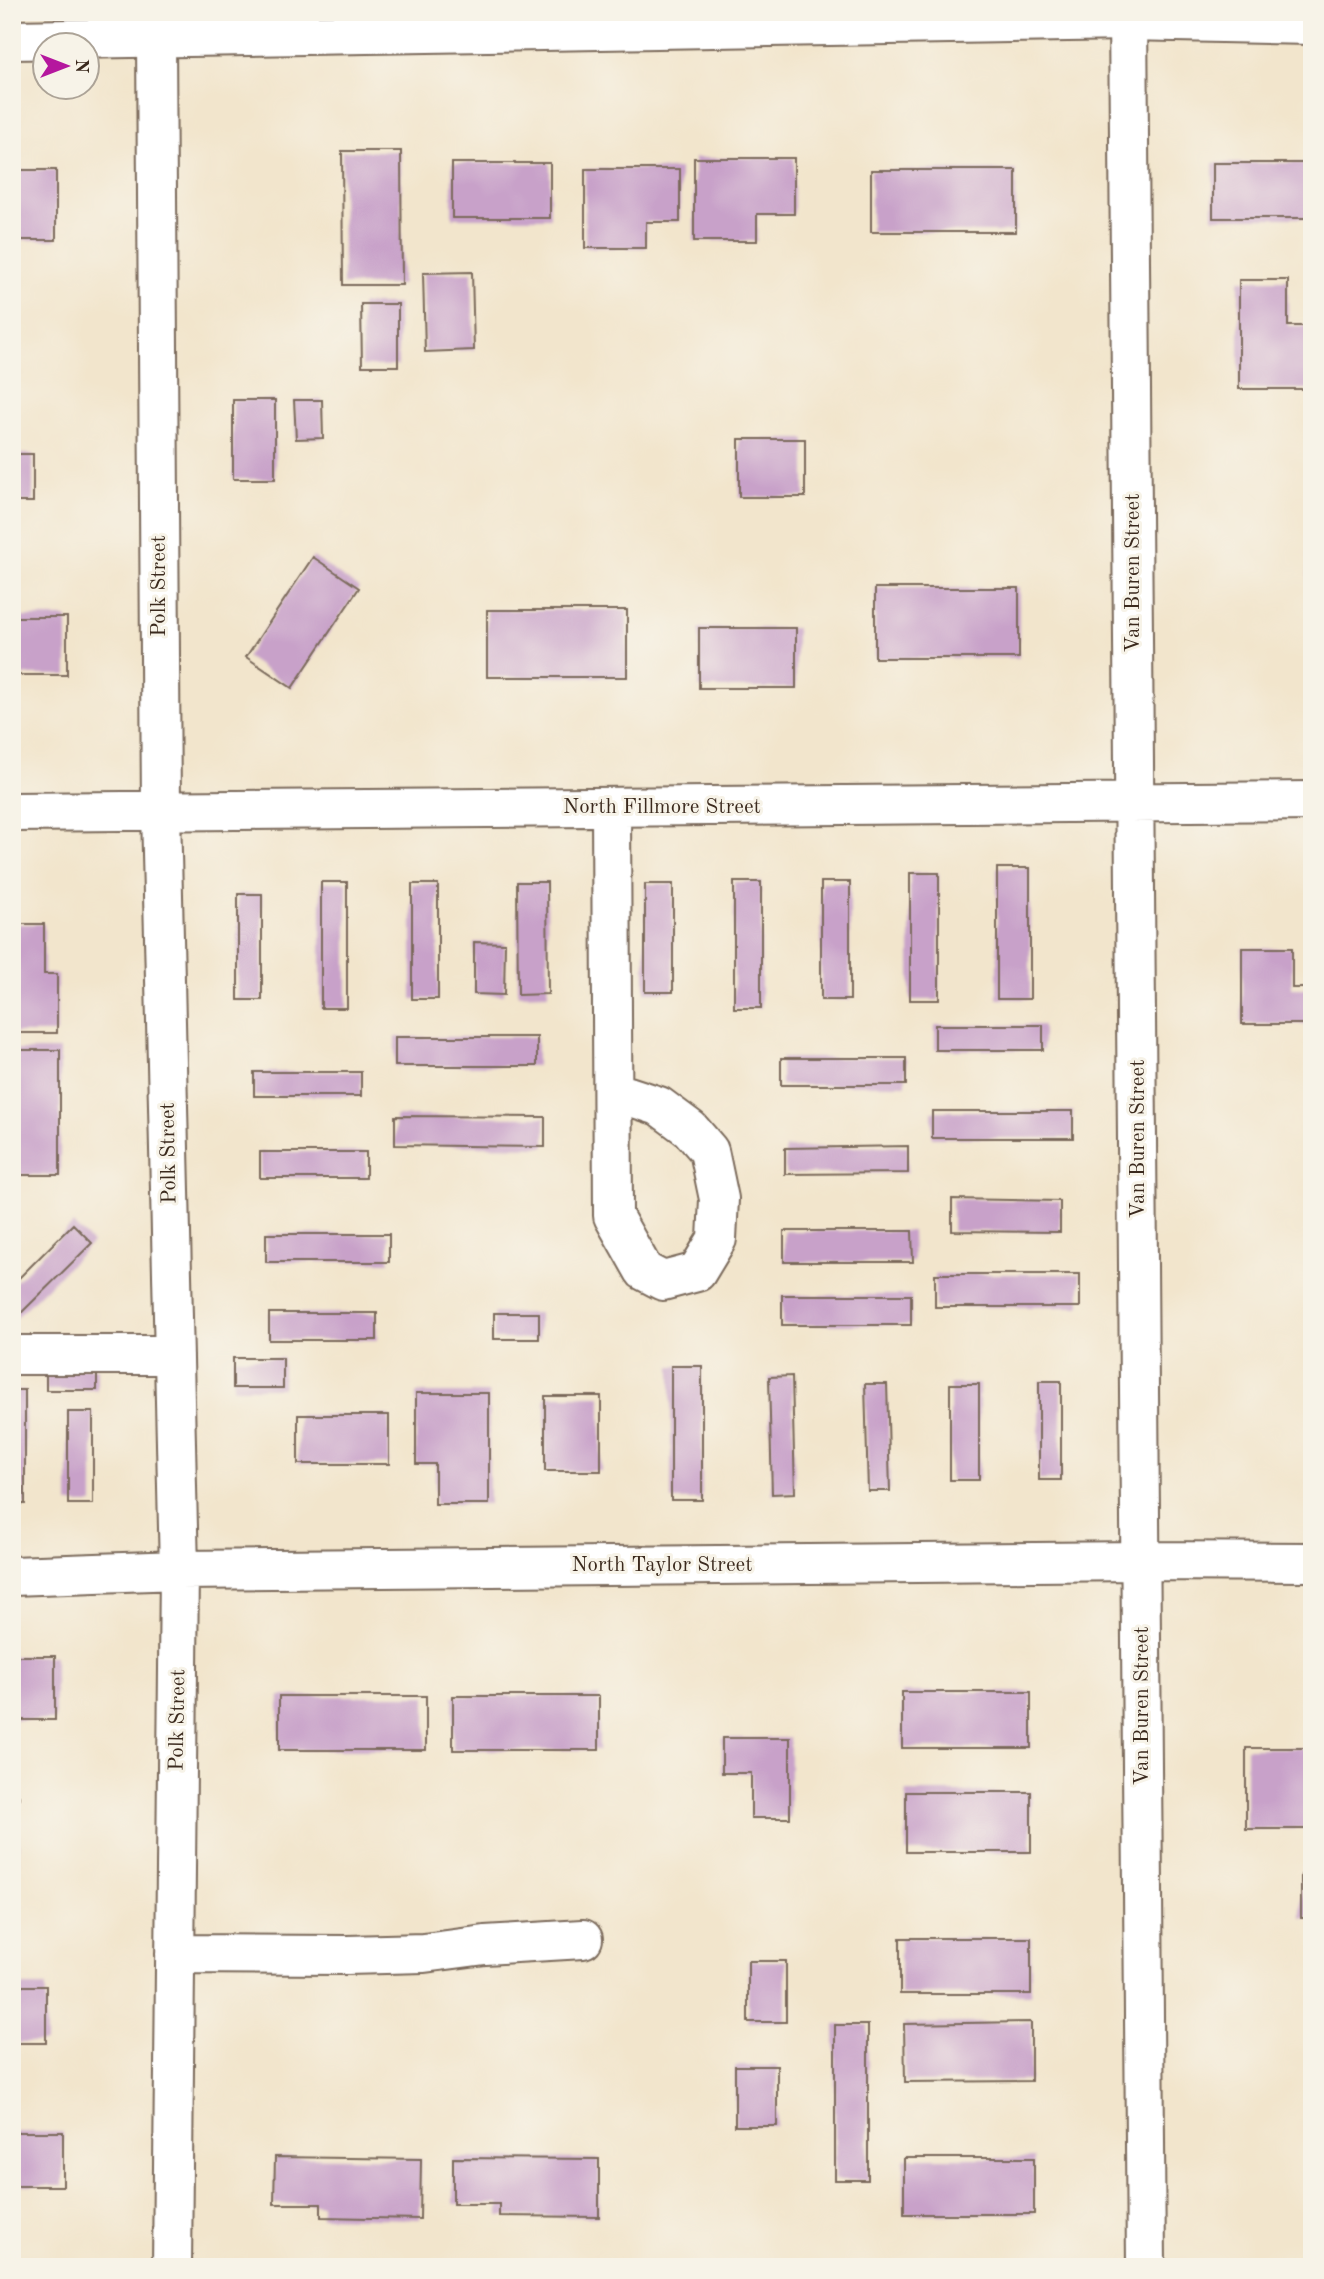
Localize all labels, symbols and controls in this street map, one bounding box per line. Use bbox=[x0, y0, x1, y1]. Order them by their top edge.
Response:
north arrow bbox=[32, 32, 102, 102]
text: N bbox=[71, 59, 90, 74]
street label: Van Buren Street bbox=[1123, 494, 1144, 652]
street label: Polk Street bbox=[149, 535, 170, 637]
street label: North Fillmore Street bbox=[563, 797, 761, 818]
street label: Van Buren Street bbox=[1128, 1060, 1149, 1218]
street label: Polk Street bbox=[158, 1102, 180, 1204]
street label: North Taylor Street bbox=[571, 1555, 753, 1576]
street label: Van Buren Street bbox=[1132, 1627, 1153, 1785]
street label: Polk Street bbox=[167, 1669, 189, 1771]

